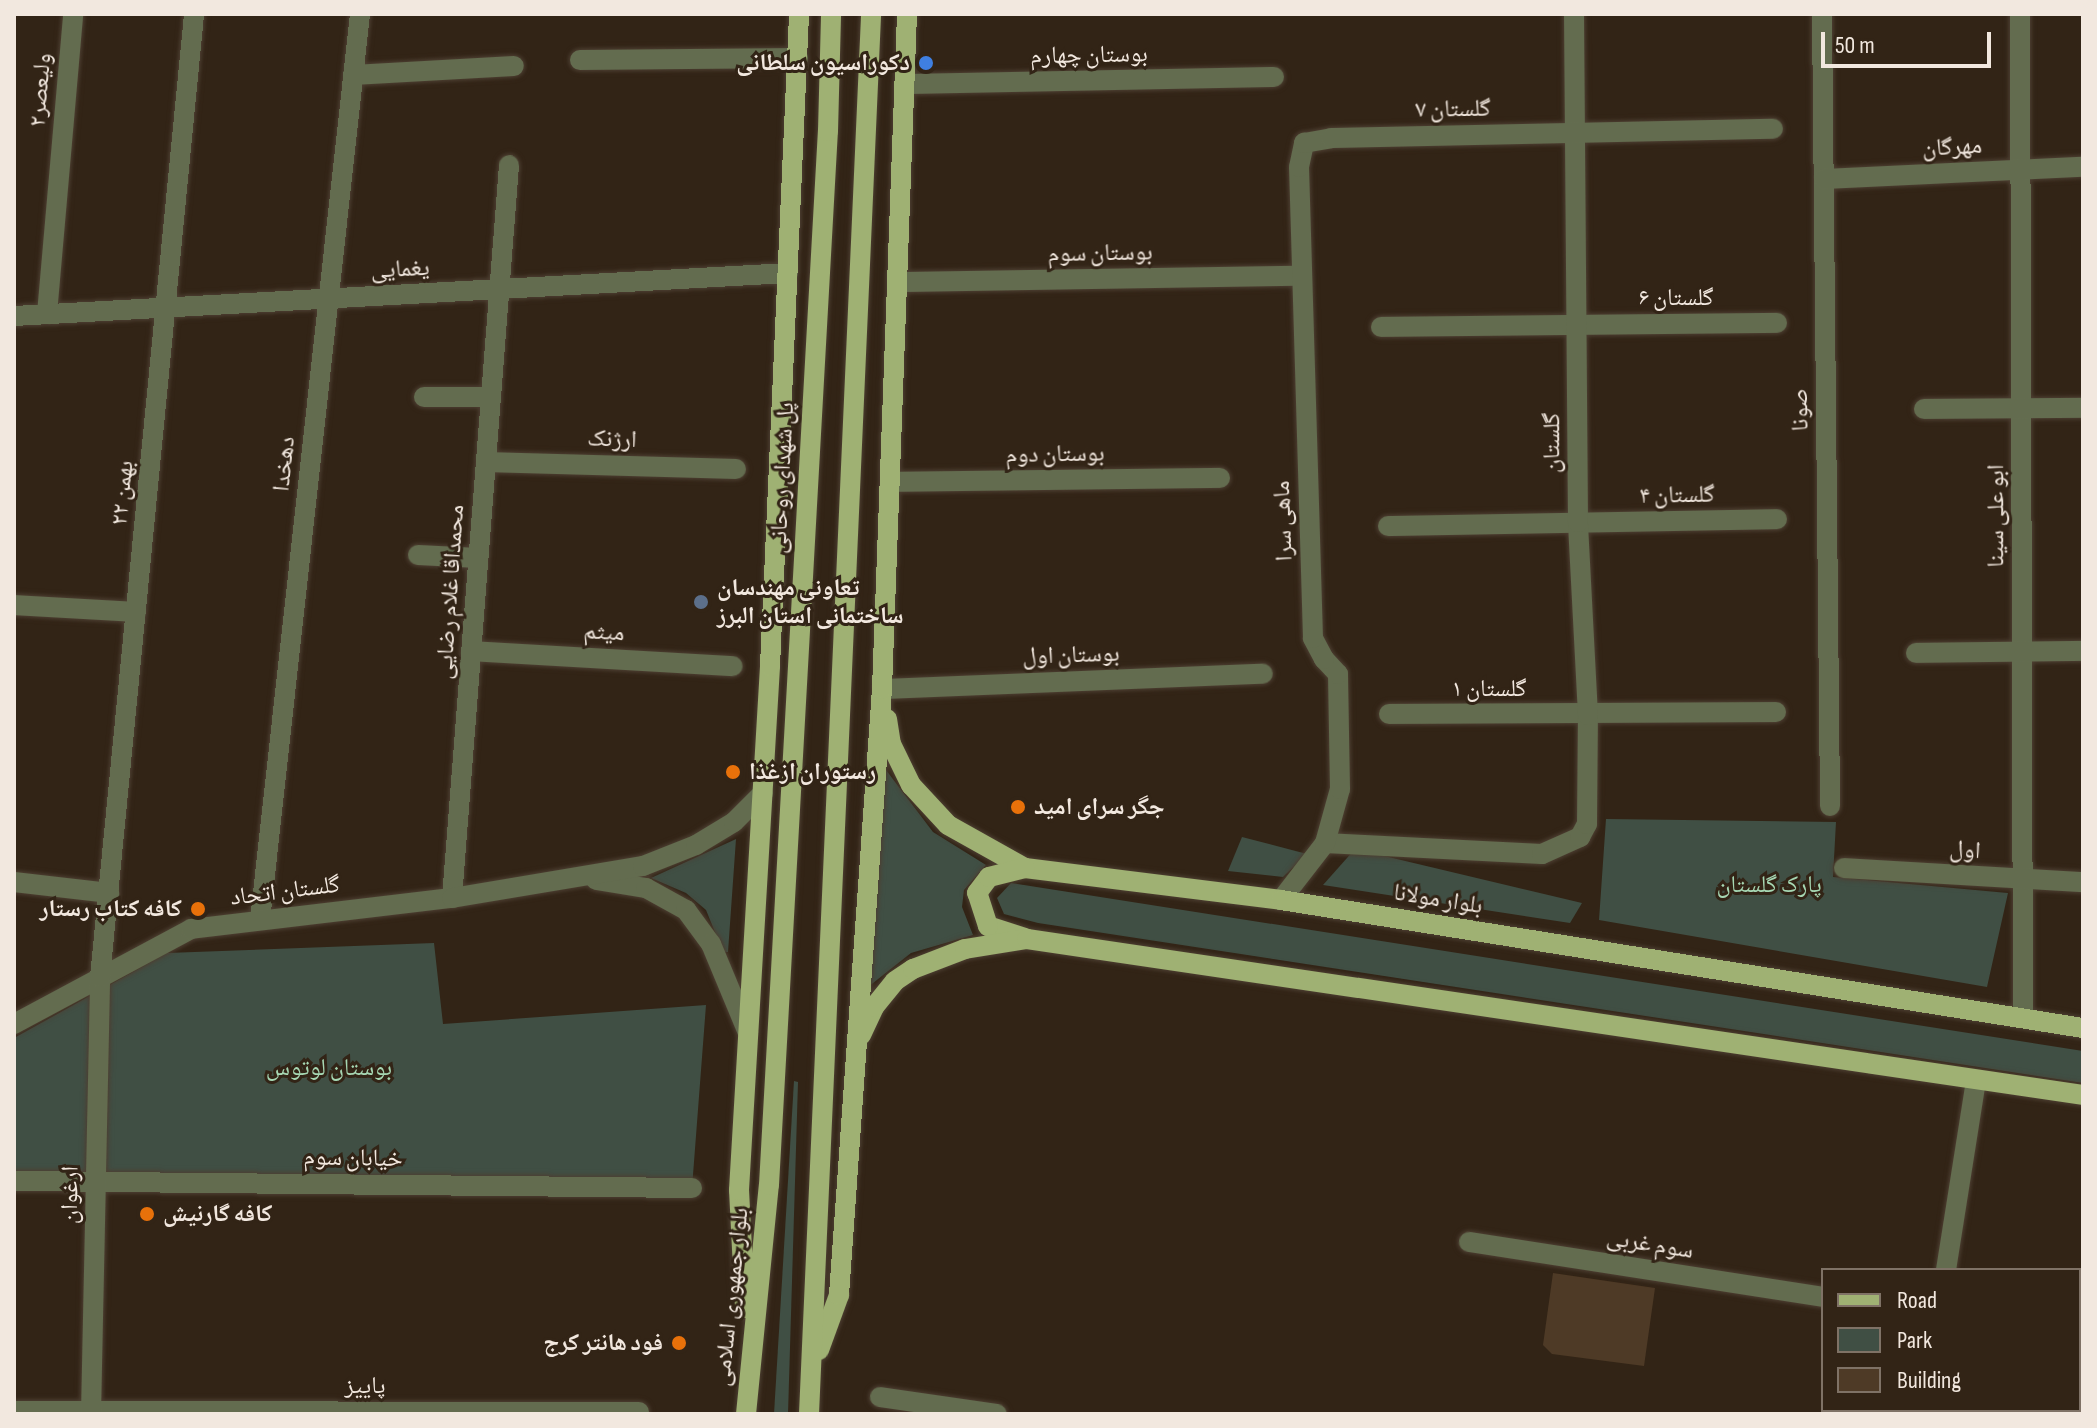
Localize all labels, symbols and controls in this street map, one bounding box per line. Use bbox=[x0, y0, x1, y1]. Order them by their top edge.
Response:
scale bar bbox=[1825, 16, 1995, 66]
text: 50 m bbox=[1835, 31, 1875, 60]
street label: بوستان چهارم bbox=[1030, 40, 1148, 70]
place label: دکوراسیون سلطانی bbox=[736, 49, 910, 77]
street label: ولیعصر۲ bbox=[22, 52, 58, 128]
marker: دکوراسیون سلطانی bbox=[917, 54, 935, 72]
street label: گلستان ۷ bbox=[1415, 94, 1491, 124]
street label: مهرگان bbox=[1921, 131, 1983, 163]
street label: بوستان سوم bbox=[1047, 238, 1153, 268]
street label: یغمایی bbox=[370, 253, 430, 285]
street label: گلستان ۶ bbox=[1638, 284, 1714, 312]
street label: صونا bbox=[1785, 388, 1815, 432]
street label: پل شهدای روحانی bbox=[764, 401, 800, 555]
street label: گلستان bbox=[1538, 413, 1566, 473]
street label: ارژنک bbox=[587, 424, 637, 454]
street label: دهخدا bbox=[267, 435, 301, 493]
street label: بوستان دوم bbox=[1005, 439, 1105, 469]
street label: ۲۲ بهمن bbox=[104, 459, 140, 527]
street label: ابو علی سینا bbox=[1982, 464, 2010, 568]
street label: ماهی سرا bbox=[1267, 480, 1299, 562]
street label: گلستان ۴ bbox=[1639, 480, 1715, 510]
street label: محمداقا غلام رضایی bbox=[430, 504, 470, 680]
place label: تعاونی مهندسان ساختمانی استان البرز bbox=[717, 574, 904, 630]
marker: تعاونی مهندسان ساختمانی استان البرز bbox=[692, 593, 710, 611]
street label: میثم bbox=[583, 617, 625, 647]
street label: بوستان اول bbox=[1022, 639, 1120, 671]
street label: گلستان ۱ bbox=[1451, 675, 1527, 703]
place label: رستوران ازغذا bbox=[749, 758, 876, 786]
marker: رستوران ازغذا bbox=[724, 763, 742, 781]
place label: جگر سرای امید bbox=[1034, 793, 1165, 821]
marker: جگر سرای امید bbox=[1009, 798, 1027, 816]
street label: اول bbox=[1948, 835, 1982, 865]
street label: گلستان اتحاد bbox=[229, 870, 341, 912]
park label: پارک گلستان bbox=[1716, 871, 1822, 899]
street label: بلوار مولانا bbox=[1391, 878, 1485, 920]
place label: کافه کتاب رستار bbox=[40, 895, 182, 923]
marker: کافه کتاب رستار bbox=[189, 900, 207, 918]
park label: بوستان لوتوس bbox=[266, 1054, 392, 1082]
street label: خیابان سوم bbox=[303, 1143, 403, 1173]
street label: ارغوان bbox=[55, 1166, 85, 1224]
place label: کافه گارنیش bbox=[163, 1200, 272, 1228]
marker: کافه گارنیش bbox=[138, 1205, 156, 1223]
street label: بلوار جمهوری اسلامی bbox=[707, 1206, 755, 1388]
street label: سوم غربی bbox=[1605, 1223, 1695, 1265]
legend bbox=[1821, 1268, 2081, 1412]
text: Road bbox=[1897, 1286, 1937, 1315]
text: Park bbox=[1897, 1326, 1932, 1355]
place label: فود هانتر کرج bbox=[543, 1329, 663, 1357]
marker: فود هانتر کرج bbox=[670, 1334, 688, 1352]
text: Building bbox=[1897, 1366, 1961, 1395]
street label: پاییز bbox=[345, 1372, 385, 1400]

